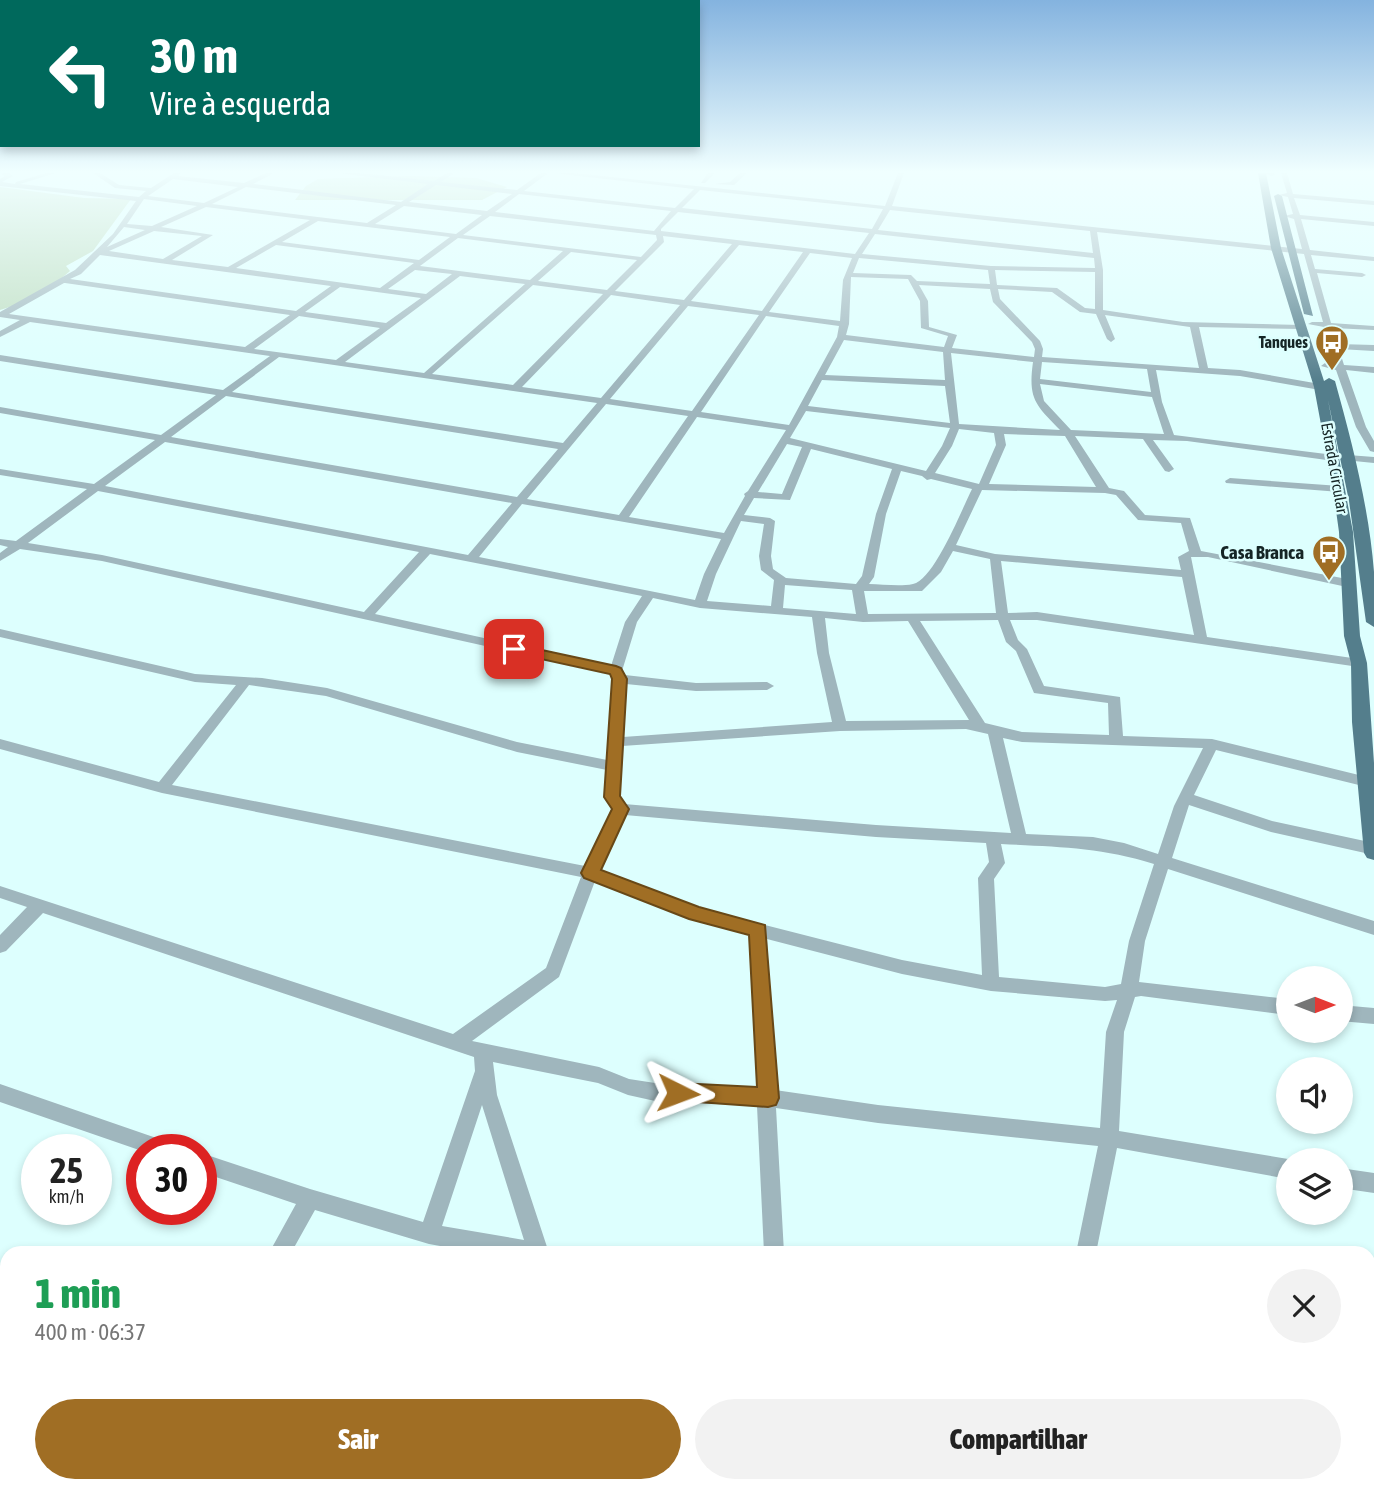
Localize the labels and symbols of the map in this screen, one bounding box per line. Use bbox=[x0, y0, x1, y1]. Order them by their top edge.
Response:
bus stop icon: Tanques bbox=[1313, 323, 1351, 372]
place label: Tanques bbox=[1259, 333, 1308, 351]
street label: Estrada Circular bbox=[1318, 421, 1352, 515]
bus stop icon: Casa Branca bbox=[1310, 533, 1348, 582]
place label: Casa Branca bbox=[1220, 541, 1304, 563]
pin bbox=[484, 619, 544, 679]
north arrow bbox=[1276, 966, 1353, 1043]
position arrow bbox=[641, 1056, 715, 1130]
speed limit sign: 30 bbox=[126, 1134, 217, 1225]

